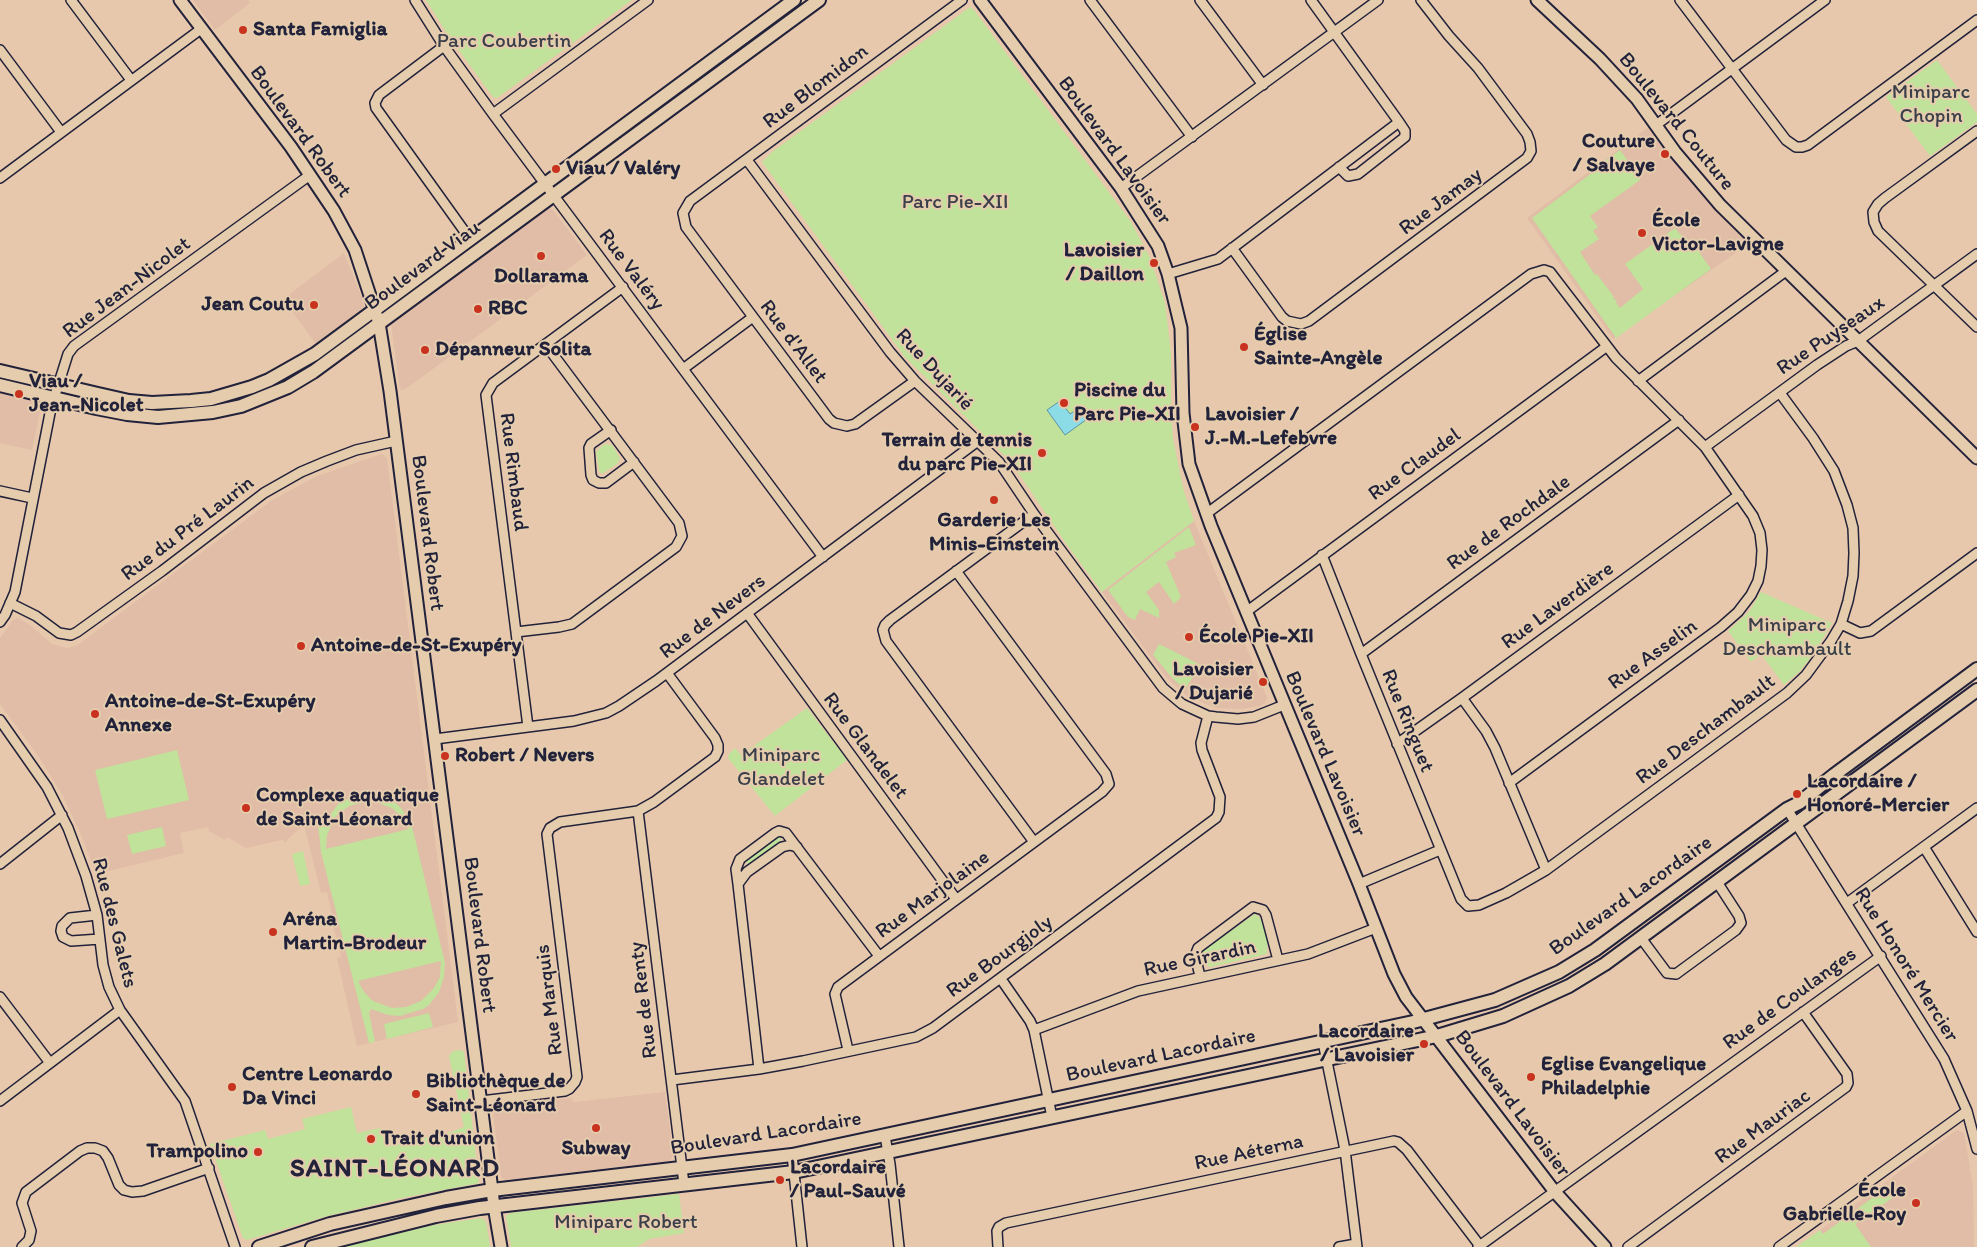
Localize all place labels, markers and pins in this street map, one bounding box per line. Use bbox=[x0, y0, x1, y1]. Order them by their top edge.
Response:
place label: Santa Famiglia bbox=[253, 17, 387, 43]
marker: Santa Famiglia bbox=[237, 24, 249, 36]
place label: Couture / Salvaye bbox=[1573, 129, 1655, 179]
marker: Couture / Salvaye bbox=[1659, 148, 1671, 160]
place label: Viau / Valéry bbox=[566, 156, 680, 182]
marker: Viau / Valéry bbox=[550, 163, 562, 175]
place label: École Victor-Lavigne bbox=[1652, 208, 1784, 258]
marker: École Victor-Lavigne bbox=[1636, 227, 1648, 239]
place label: Lavoisier / Daillon bbox=[1064, 238, 1144, 288]
marker: Dollarama bbox=[535, 250, 547, 262]
marker: Lavoisier / Daillon bbox=[1148, 257, 1160, 269]
place label: Dollarama bbox=[494, 264, 588, 290]
place label: Jean Coutu bbox=[201, 292, 304, 318]
place label: RBC bbox=[488, 296, 527, 322]
marker: Jean Coutu bbox=[308, 299, 320, 311]
marker: RBC bbox=[472, 303, 484, 315]
place label: Église Sainte-Angèle bbox=[1254, 322, 1382, 372]
place label: Dépanneur Solita bbox=[435, 337, 591, 363]
marker: Église Sainte-Angèle bbox=[1238, 341, 1250, 353]
marker: Dépanneur Solita bbox=[419, 344, 431, 356]
place label: Viau / Jean-Nicolet bbox=[29, 369, 144, 419]
place label: Piscine du Parc Pie-XII bbox=[1074, 378, 1181, 428]
marker: Viau / Jean-Nicolet bbox=[13, 388, 25, 400]
marker: Piscine du Parc Pie-XII bbox=[1058, 397, 1070, 409]
place label: Lavoisier / J.-M.-Lefebvre bbox=[1205, 402, 1337, 452]
marker: Lavoisier / J.-M.-Lefebvre bbox=[1189, 421, 1201, 433]
place label: Terrain de tennis du parc Pie-XII bbox=[882, 428, 1032, 478]
marker: Terrain de tennis du parc Pie-XII bbox=[1036, 447, 1048, 459]
marker: Garderie Les Minis-Einstein bbox=[988, 494, 1000, 506]
place label: Garderie Les Minis-Einstein bbox=[929, 508, 1059, 558]
place label: École Pie-XII bbox=[1199, 624, 1314, 650]
marker: École Pie-XII bbox=[1183, 631, 1195, 643]
place label: Antoine-de-St-Exupéry bbox=[311, 633, 521, 659]
marker: Antoine-de-St-Exupéry bbox=[295, 640, 307, 652]
place label: Lavoisier / Dujarié bbox=[1173, 657, 1253, 707]
marker: Lavoisier / Dujarié bbox=[1257, 676, 1269, 688]
place label: Antoine-de-St-Exupéry Annexe bbox=[105, 689, 315, 739]
marker: Antoine-de-St-Exupéry Annexe bbox=[89, 708, 101, 720]
place label: Robert / Nevers bbox=[455, 743, 595, 769]
marker: Robert / Nevers bbox=[439, 750, 451, 762]
place label: Lacordaire / Honoré-Mercier bbox=[1807, 769, 1949, 819]
place label: Complexe aquatique de Saint-Léonard bbox=[256, 783, 439, 833]
marker: Lacordaire / Honoré-Mercier bbox=[1791, 788, 1803, 800]
marker: Complexe aquatique de Saint-Léonard bbox=[240, 802, 252, 814]
place label: Aréna Martin-Brodeur bbox=[283, 907, 426, 957]
marker: Aréna Martin-Brodeur bbox=[267, 926, 279, 938]
place label: Lacordaire / Lavoisier bbox=[1318, 1019, 1414, 1069]
marker: Lacordaire / Lavoisier bbox=[1418, 1038, 1430, 1050]
place label: Eglise Evangelique Philadelphie bbox=[1541, 1052, 1706, 1102]
place label: Centre Leonardo Da Vinci bbox=[242, 1062, 392, 1112]
place label: Bibliothèque de Saint-Léonard bbox=[426, 1069, 566, 1119]
marker: Eglise Evangelique Philadelphie bbox=[1525, 1071, 1537, 1083]
marker: Centre Leonardo Da Vinci bbox=[226, 1081, 238, 1093]
marker: Bibliothèque de Saint-Léonard bbox=[410, 1088, 422, 1100]
marker: Subway bbox=[590, 1122, 602, 1134]
place label: Trait d'union bbox=[381, 1126, 495, 1152]
marker: Trait d'union bbox=[365, 1133, 377, 1145]
place label: Subway bbox=[562, 1136, 630, 1162]
place label: Trampolino bbox=[147, 1139, 248, 1165]
marker: Trampolino bbox=[252, 1146, 264, 1158]
place label: Lacordaire / Paul-Sauvé bbox=[790, 1155, 906, 1205]
marker: Lacordaire / Paul-Sauvé bbox=[774, 1174, 786, 1186]
place label: École Gabrielle-Roy bbox=[1783, 1178, 1906, 1228]
marker: École Gabrielle-Roy bbox=[1910, 1197, 1922, 1209]

